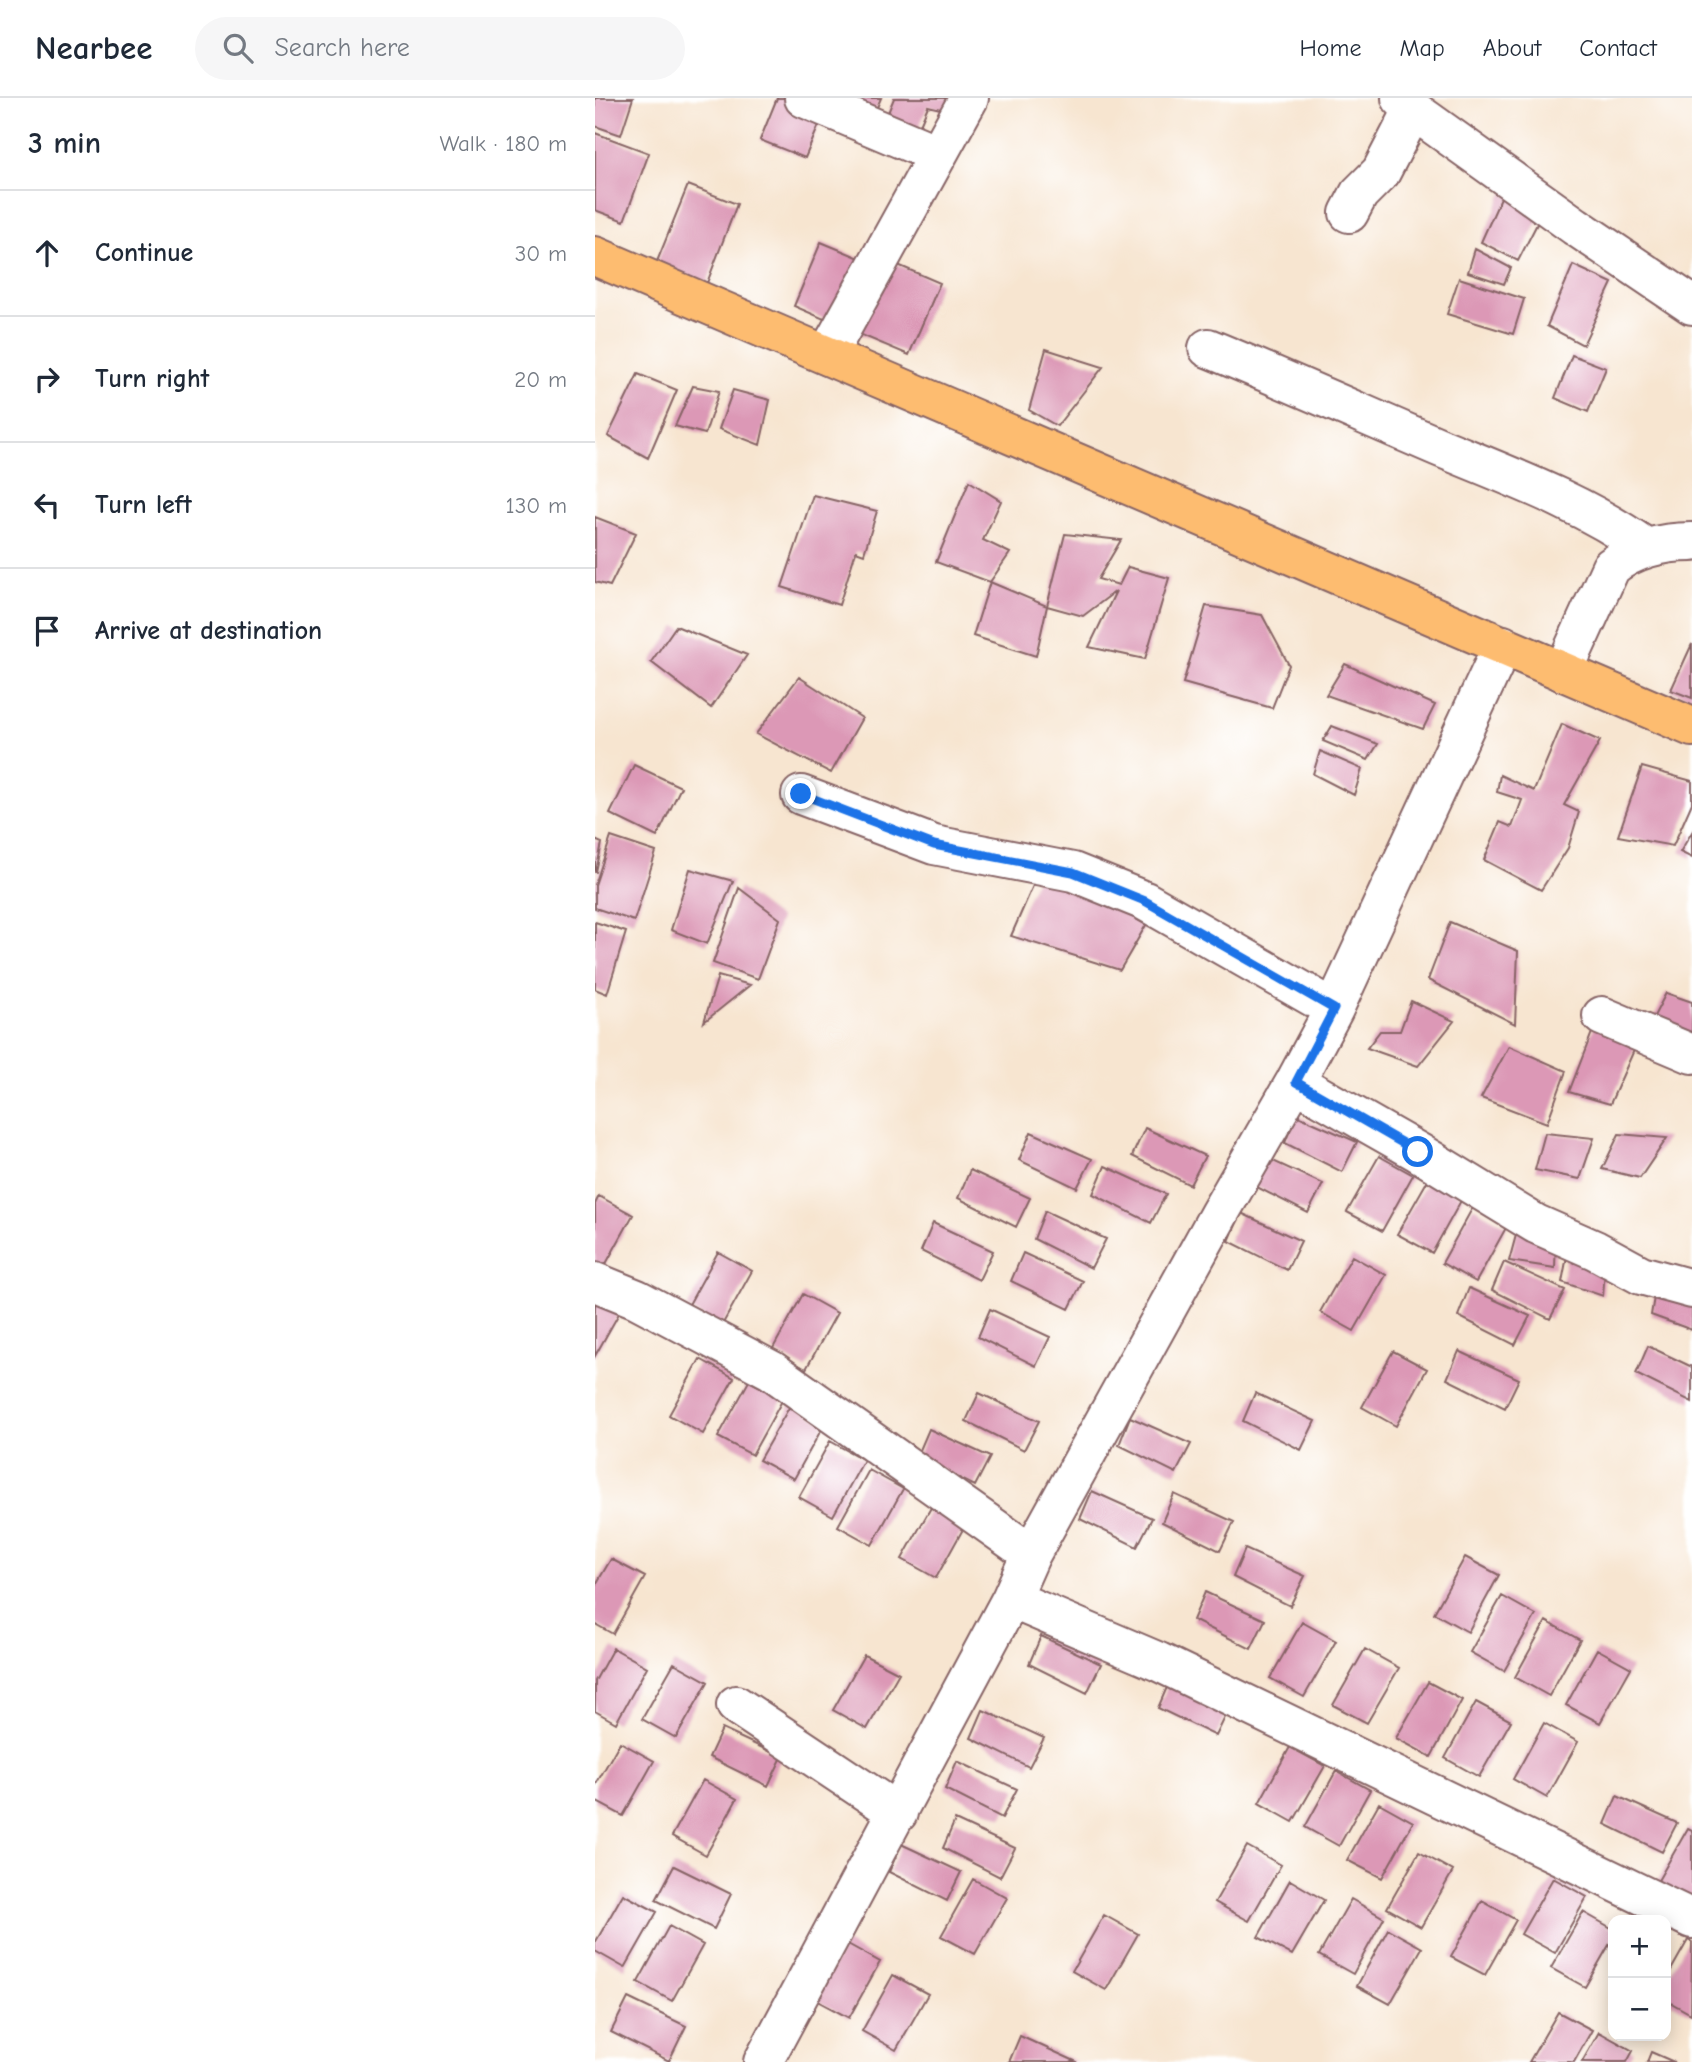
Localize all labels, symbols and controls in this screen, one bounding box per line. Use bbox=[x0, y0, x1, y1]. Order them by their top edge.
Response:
search box bbox=[195, 17, 685, 80]
text: Nearbee bbox=[35, 29, 153, 67]
icon: search bbox=[219, 29, 257, 67]
text: Search here bbox=[275, 33, 410, 63]
text: Home bbox=[1300, 34, 1361, 62]
text: Map bbox=[1399, 34, 1445, 62]
text: About bbox=[1483, 34, 1541, 62]
text: Contact bbox=[1579, 34, 1657, 62]
text: 3 min bbox=[28, 126, 101, 161]
text: Walk · 180 m bbox=[440, 130, 567, 157]
icon: ahead bbox=[28, 234, 66, 272]
text: Continue bbox=[95, 238, 193, 268]
text: 30 m bbox=[515, 240, 567, 267]
icon: right bbox=[28, 360, 66, 398]
text: Turn right bbox=[95, 364, 209, 394]
text: 20 m bbox=[514, 366, 567, 393]
icon: left bbox=[28, 486, 66, 524]
text: Turn left bbox=[95, 490, 192, 520]
text: 130 m bbox=[506, 492, 567, 519]
icon: arrive bbox=[28, 612, 66, 650]
text: Arrive at destination bbox=[95, 616, 322, 646]
route end bbox=[785, 778, 816, 809]
route start bbox=[1402, 1136, 1433, 1167]
map controls bbox=[1608, 1915, 1671, 2041]
button: + bbox=[1608, 1915, 1671, 1978]
button: − bbox=[1608, 1978, 1671, 2041]

